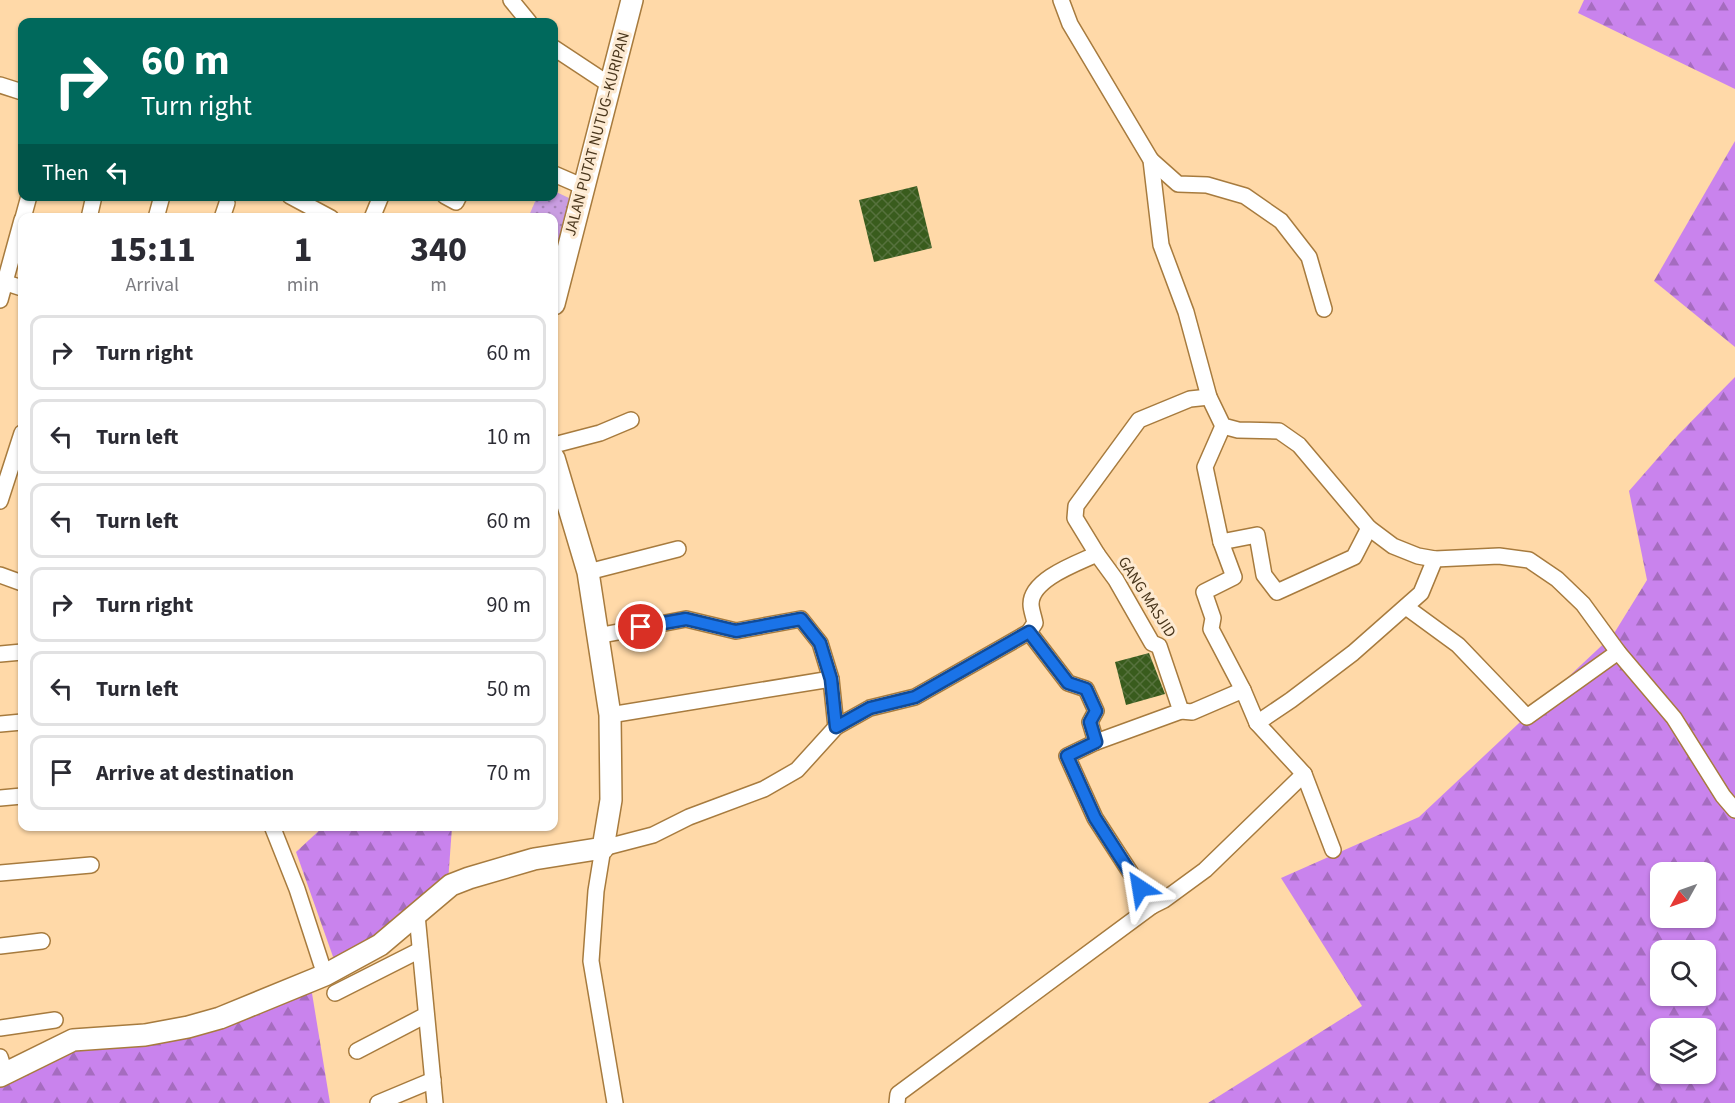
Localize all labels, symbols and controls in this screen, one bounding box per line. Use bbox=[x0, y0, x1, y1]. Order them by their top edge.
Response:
street label: JALAN PUTAT NUTUG–KURIPAN bbox=[559, 30, 635, 238]
text: 60 m bbox=[141, 31, 230, 91]
icon: right bbox=[42, 42, 120, 120]
text: Turn right bbox=[141, 87, 252, 126]
icon: left bbox=[101, 156, 134, 189]
text: Then bbox=[42, 157, 89, 189]
text: 15:11 bbox=[109, 224, 196, 275]
text: 1 bbox=[293, 224, 312, 275]
text: 340 bbox=[410, 224, 467, 275]
text: Arrival bbox=[125, 271, 179, 299]
text: min bbox=[287, 271, 319, 299]
text: m bbox=[430, 271, 447, 299]
icon: right bbox=[45, 336, 78, 369]
text: Turn right bbox=[96, 337, 193, 369]
text: 60 m bbox=[486, 337, 531, 369]
icon: left bbox=[45, 420, 78, 453]
text: Turn left bbox=[96, 421, 178, 453]
text: 10 m bbox=[486, 421, 531, 453]
icon: left bbox=[45, 504, 78, 537]
text: Turn left bbox=[96, 505, 178, 537]
text: 60 m bbox=[486, 505, 531, 537]
street label: GANG MASJID bbox=[1113, 552, 1181, 642]
icon: right bbox=[45, 588, 78, 621]
text: Turn right bbox=[96, 589, 193, 621]
text: 90 m bbox=[486, 589, 531, 621]
pin bbox=[615, 601, 666, 652]
icon: arrive bbox=[624, 610, 657, 643]
icon: left bbox=[45, 672, 78, 705]
text: Turn left bbox=[96, 673, 178, 705]
text: 50 m bbox=[486, 673, 531, 705]
icon: arrive bbox=[45, 756, 78, 789]
text: Arrive at destination bbox=[96, 757, 294, 789]
text: 70 m bbox=[486, 757, 531, 789]
position arrow bbox=[1108, 856, 1172, 920]
north arrow bbox=[1650, 862, 1716, 928]
map controls bbox=[1650, 862, 1716, 1084]
button: search bbox=[1650, 940, 1716, 1006]
button: layers bbox=[1650, 1018, 1716, 1084]

